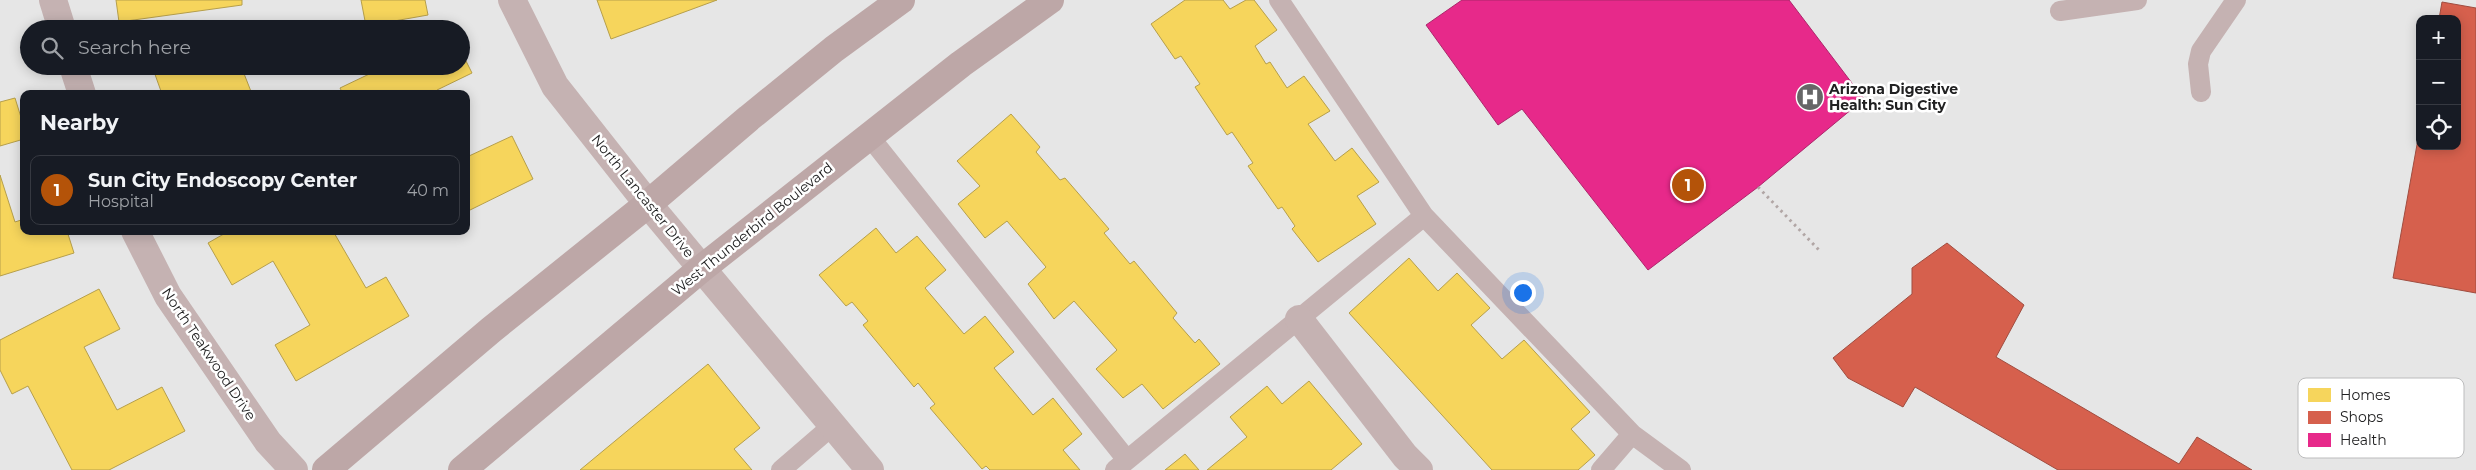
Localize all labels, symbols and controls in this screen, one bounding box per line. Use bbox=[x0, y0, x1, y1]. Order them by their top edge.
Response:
map controls bbox=[2416, 15, 2461, 150]
button: + bbox=[2416, 15, 2461, 60]
search box bbox=[20, 20, 470, 75]
icon: search bbox=[38, 34, 66, 62]
text: Search here bbox=[78, 36, 191, 59]
button: − bbox=[2416, 60, 2461, 105]
place label: Arizona Digestive Health: Sun City bbox=[1828, 80, 1958, 114]
hospital icon: Arizona Digestive Health: Sun City bbox=[1795, 82, 1825, 112]
button: locate bbox=[2416, 105, 2461, 150]
text: Nearby bbox=[40, 110, 119, 135]
street label: North Lancaster Drive bbox=[588, 131, 698, 261]
street label: West Thunderbird Boulevard bbox=[668, 158, 836, 300]
pin: 1 bbox=[1672, 166, 1704, 204]
text: Sun City Endoscopy Center bbox=[88, 169, 357, 192]
text: 1 bbox=[54, 181, 60, 200]
text: 40 m bbox=[407, 181, 449, 200]
text: Hospital bbox=[88, 192, 154, 211]
your location bbox=[1510, 280, 1536, 306]
street label: North Teakwood Drive bbox=[158, 284, 260, 424]
legend bbox=[2298, 378, 2464, 458]
text: Homes bbox=[2340, 386, 2390, 404]
text: Shops bbox=[2340, 408, 2383, 426]
text: Health bbox=[2340, 431, 2387, 449]

